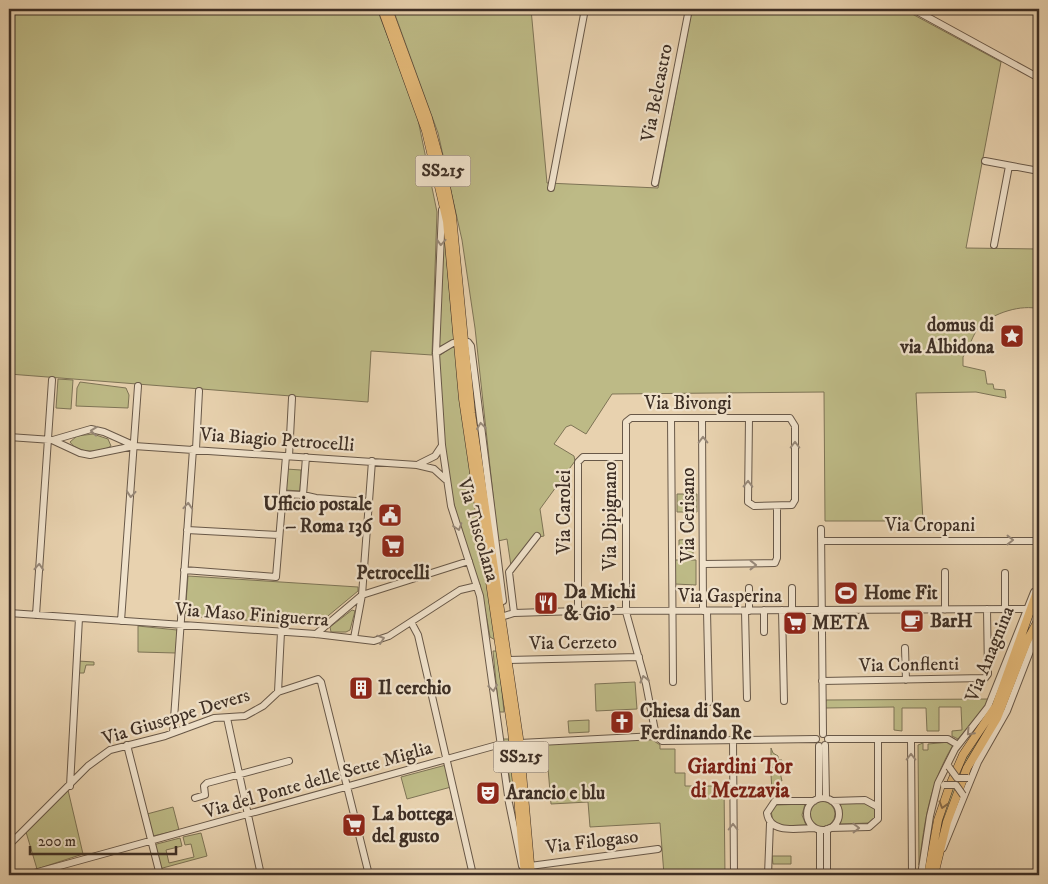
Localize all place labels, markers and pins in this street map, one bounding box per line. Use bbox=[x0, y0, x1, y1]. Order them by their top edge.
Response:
place label: domus di via Albidona bbox=[899, 314, 995, 359]
place icon: domus di via Albidona bbox=[999, 323, 1025, 349]
place label: Ufficio postale – Roma 136 bbox=[263, 493, 373, 538]
public building icon: Ufficio postale – Roma 136 bbox=[377, 502, 403, 528]
supermarket icon: Petrocelli bbox=[380, 533, 406, 559]
place label: Petrocelli bbox=[356, 562, 430, 585]
sports icon: Home Fit bbox=[833, 580, 859, 606]
place label: Da Michi & Gio' bbox=[564, 581, 636, 626]
place label: Home Fit bbox=[864, 582, 939, 605]
restaurant icon: Da Michi & Gio' bbox=[533, 590, 559, 616]
cafe icon: BarH bbox=[899, 608, 925, 634]
supermarket icon: META bbox=[782, 610, 808, 636]
place label: BarH bbox=[930, 610, 973, 633]
place label: META bbox=[812, 612, 870, 635]
building icon: Il cerchio bbox=[348, 675, 374, 701]
place label: Il cerchio bbox=[378, 677, 451, 700]
place label: Chiesa di San Ferdinando Re bbox=[640, 700, 752, 745]
church icon: Chiesa di San Ferdinando Re bbox=[609, 709, 635, 735]
theatre icon: Arancio e blu bbox=[475, 780, 501, 806]
place label: Arancio e blu bbox=[505, 782, 605, 805]
place label: La bottega del gusto bbox=[372, 803, 454, 848]
supermarket icon: La bottega del gusto bbox=[341, 812, 367, 838]

